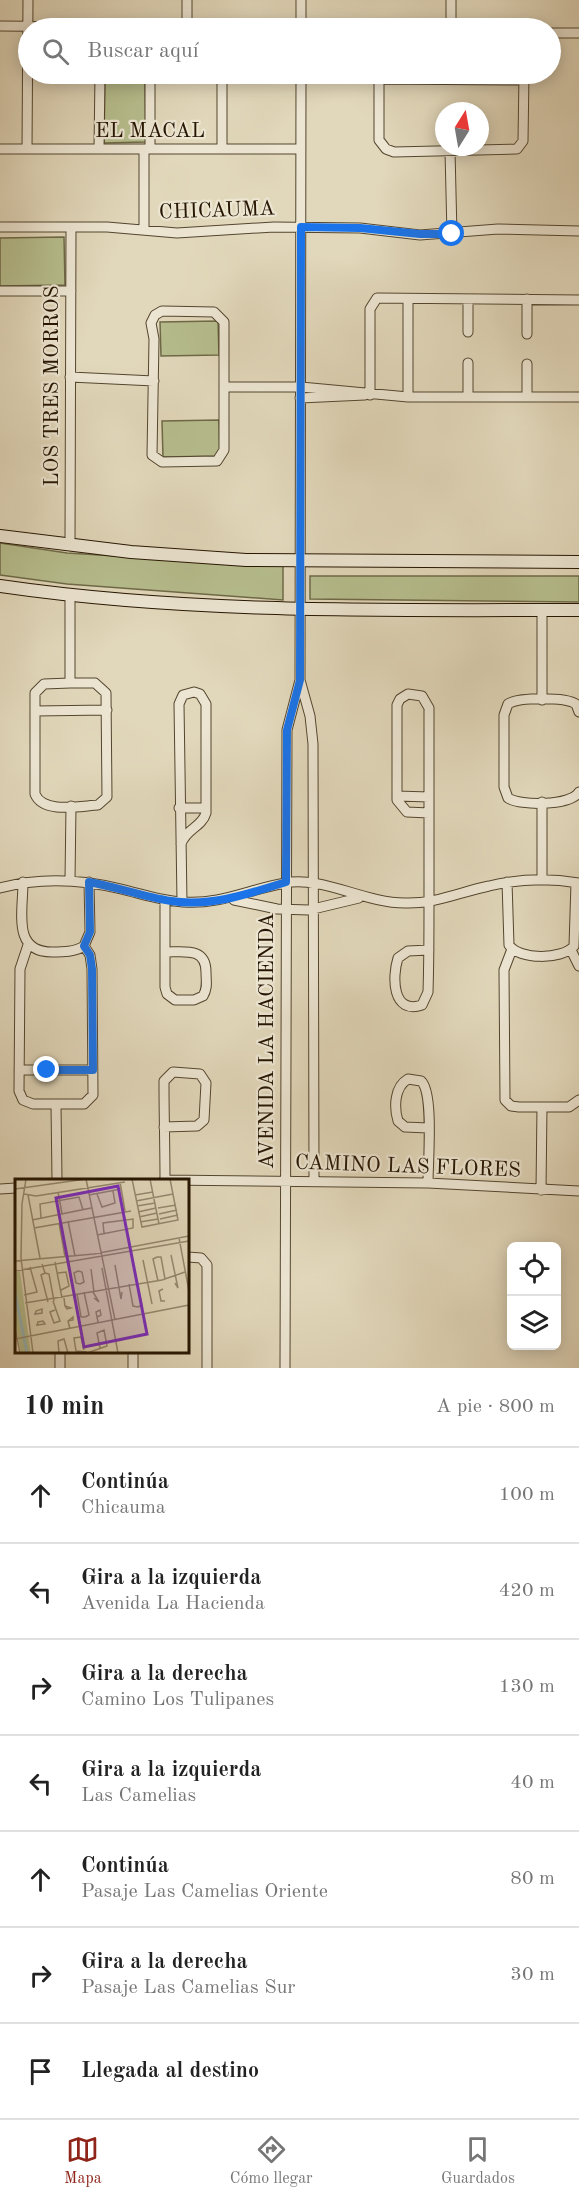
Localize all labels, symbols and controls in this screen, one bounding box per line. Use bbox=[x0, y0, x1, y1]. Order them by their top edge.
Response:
search box bbox=[18, 18, 561, 84]
icon: search bbox=[39, 35, 72, 68]
text: Buscar aquí bbox=[87, 40, 199, 62]
north arrow bbox=[435, 102, 489, 156]
street label: EL MACAL bbox=[95, 121, 205, 142]
street label: CHICAUMA bbox=[159, 198, 275, 224]
route start bbox=[438, 220, 464, 246]
street label: LOS TRES MORROS bbox=[42, 285, 63, 487]
street label: AVENIDA LA HACIENDA bbox=[257, 913, 278, 1169]
route end bbox=[33, 1056, 59, 1082]
street label: CAMINO LAS FLORES bbox=[295, 1153, 521, 1181]
inset map bbox=[15, 1179, 189, 1353]
map controls bbox=[507, 1242, 561, 1350]
button: locate bbox=[507, 1242, 561, 1296]
button: layers bbox=[507, 1296, 561, 1350]
text: 10 min bbox=[24, 1394, 104, 1420]
text: A pie · 800 m bbox=[436, 1397, 555, 1417]
text: Continúa bbox=[81, 1471, 169, 1493]
icon: ahead bbox=[24, 1479, 57, 1512]
text: 100 m bbox=[499, 1485, 555, 1505]
text: Chicauma bbox=[81, 1498, 166, 1518]
text: Gira a la izquierda bbox=[81, 1567, 261, 1589]
icon: left bbox=[24, 1575, 57, 1608]
text: 420 m bbox=[499, 1581, 555, 1601]
text: Avenida La Hacienda bbox=[81, 1594, 265, 1614]
text: Gira a la derecha bbox=[81, 1663, 248, 1685]
icon: right bbox=[24, 1671, 57, 1704]
text: 130 m bbox=[499, 1677, 555, 1697]
text: Camino Los Tulipanes bbox=[81, 1690, 274, 1710]
text: Gira a la izquierda bbox=[81, 1759, 261, 1781]
icon: left bbox=[24, 1767, 57, 1800]
text: 40 m bbox=[510, 1773, 555, 1793]
text: Las Camelias bbox=[81, 1786, 196, 1806]
text: Continúa bbox=[81, 1855, 169, 1877]
icon: ahead bbox=[24, 1863, 57, 1896]
text: 80 m bbox=[510, 1869, 555, 1889]
text: Pasaje Las Camelias Oriente bbox=[81, 1882, 328, 1902]
text: Gira a la derecha bbox=[81, 1951, 248, 1973]
icon: right bbox=[24, 1959, 57, 1992]
text: 30 m bbox=[510, 1965, 555, 1985]
text: Pasaje Las Camelias Sur bbox=[81, 1978, 296, 1998]
icon: arrive bbox=[24, 2055, 57, 2088]
text: Llegada al destino bbox=[81, 2060, 259, 2082]
tab: Mapa bbox=[64, 2133, 102, 2189]
tab: Cómo llegar bbox=[230, 2133, 313, 2189]
tab: Guardados bbox=[441, 2133, 515, 2189]

